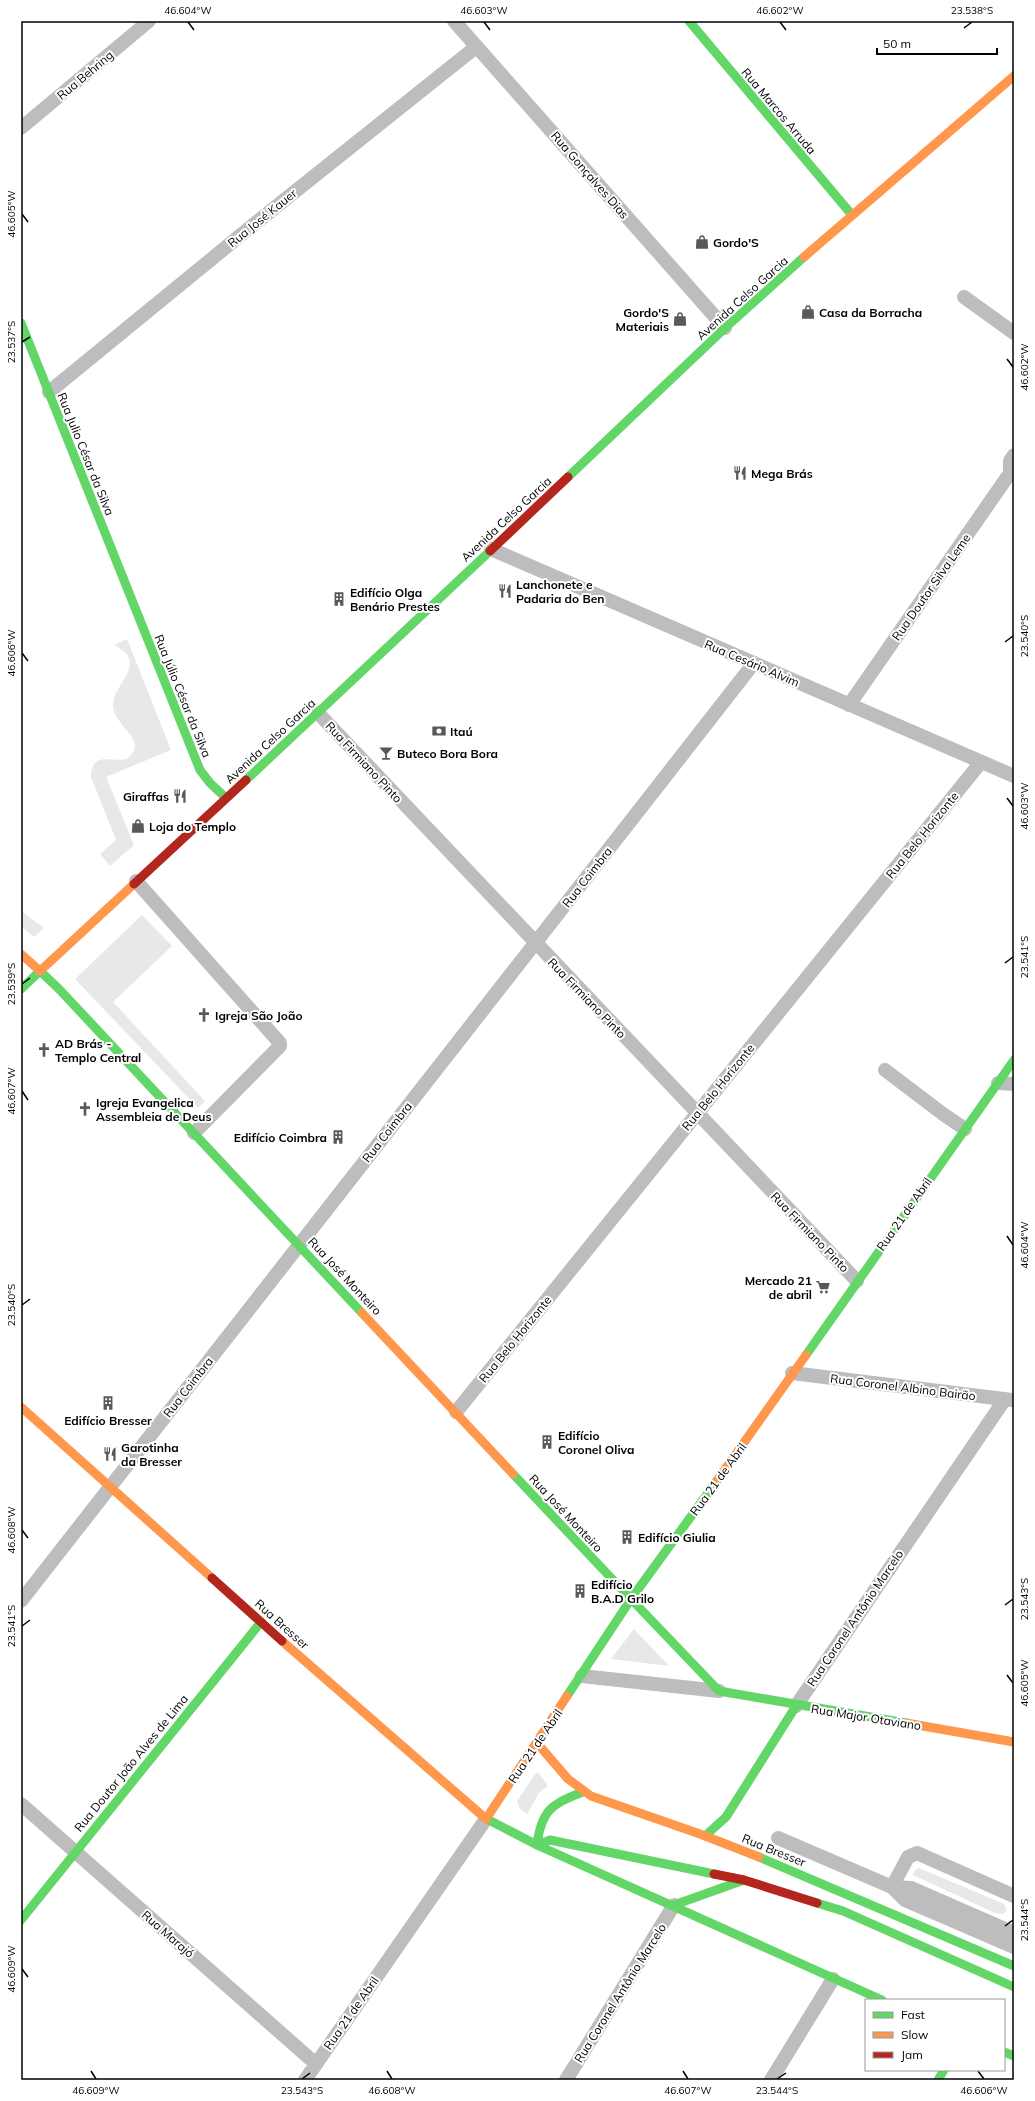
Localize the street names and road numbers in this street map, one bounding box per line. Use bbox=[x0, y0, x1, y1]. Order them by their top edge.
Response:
street label: Rua Behring bbox=[54, 47, 116, 103]
street label: Rua Marcos Arruda bbox=[739, 65, 819, 157]
street label: Rua Gonçalves Dias bbox=[548, 128, 632, 222]
street label: Rua José Kauer bbox=[224, 185, 300, 250]
street label: Avenida Celso Garcia bbox=[693, 253, 791, 343]
street label: Rua Julio César da Silva bbox=[54, 390, 118, 518]
street label: Avenida Celso Garcia bbox=[458, 473, 554, 565]
street label: Rua Doutor Silva Leme bbox=[889, 531, 973, 643]
street label: Rua Júlio César da Silva bbox=[151, 632, 215, 760]
street label: Rua Cesário Alvim bbox=[702, 636, 802, 690]
street label: Avenida Celso Garcia bbox=[222, 695, 318, 787]
street label: Rua Firmiano Pinto bbox=[322, 718, 406, 806]
street label: Rua Belo Horizonte bbox=[882, 789, 962, 881]
street label: Rua Coimbra bbox=[559, 844, 615, 910]
street label: Rua Firmiano Pinto bbox=[545, 955, 629, 1041]
street label: Rua Belo Horizonte bbox=[678, 1041, 758, 1133]
street label: Rua Coimbra bbox=[359, 1099, 415, 1165]
street label: Rua 21 de Abril bbox=[873, 1174, 935, 1254]
street label: Rua Firmiano Pinto bbox=[768, 1189, 852, 1275]
street label: Rua José Monteiro bbox=[305, 1234, 385, 1318]
street label: Rua Belo Horizonte bbox=[475, 1293, 555, 1385]
street label: Rua Coimbra bbox=[160, 1354, 216, 1420]
street label: Rua Coronel Albino Bairão bbox=[829, 1371, 977, 1403]
street label: Rua 21 de Abril bbox=[687, 1440, 749, 1518]
street label: Rua José Monteiro bbox=[526, 1471, 606, 1555]
street label: Rua Coronel Antônio Marcelo bbox=[804, 1547, 906, 1689]
street label: Rua Bresser bbox=[252, 1596, 313, 1653]
street label: Rua Doutor João Alves de Lima bbox=[71, 1691, 191, 1835]
street label: Rua Major Otaviano bbox=[810, 1701, 922, 1733]
street label: Rua 21 de Abril bbox=[505, 1706, 565, 1786]
street label: Rua Bresser bbox=[740, 1830, 809, 1870]
street label: Rua Marajó bbox=[139, 1907, 197, 1961]
street label: Rua Coronel Antônio Marcelo bbox=[571, 1920, 669, 2065]
street label: Rua 21 de Abril bbox=[320, 1973, 382, 2053]

